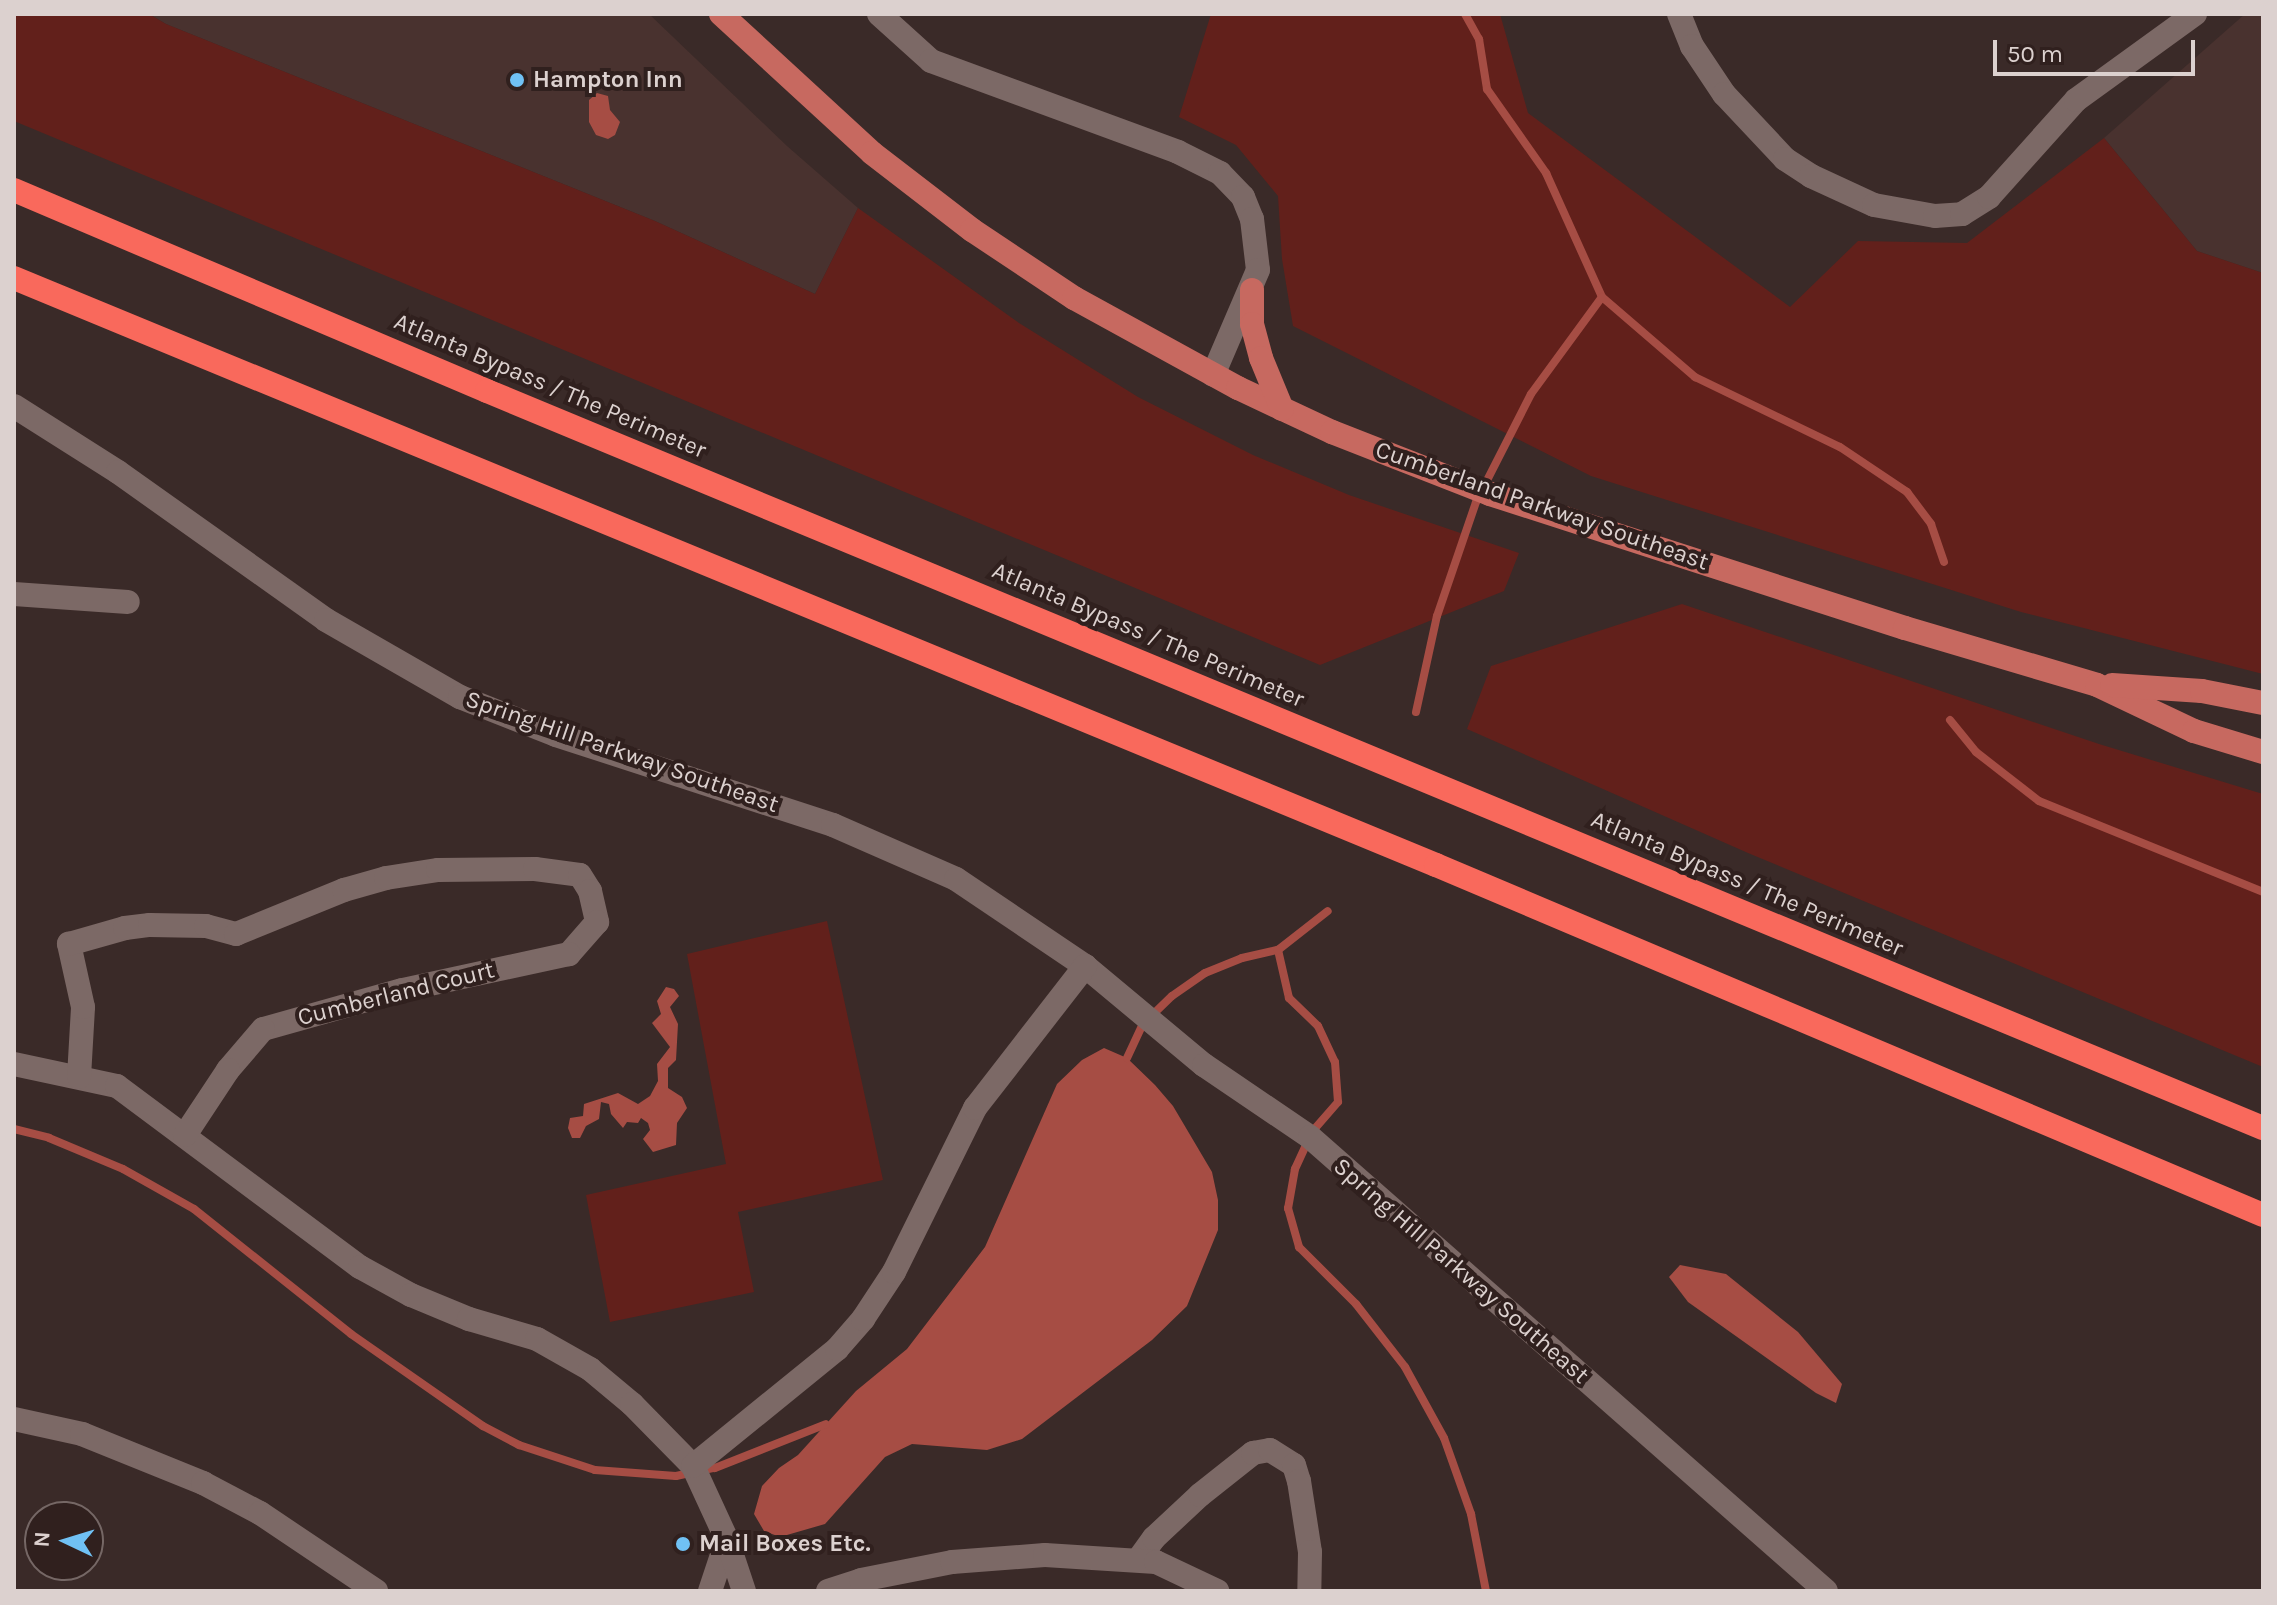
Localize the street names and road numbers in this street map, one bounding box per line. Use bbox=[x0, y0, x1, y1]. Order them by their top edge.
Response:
street label: Atlanta Bypass / The Perimeter bbox=[390, 307, 710, 465]
street label: Cumberland Parkway Southeast bbox=[1372, 435, 1712, 577]
street label: Atlanta Bypass / The Perimeter bbox=[988, 556, 1308, 714]
street label: Spring Hill Parkway Southeast bbox=[462, 685, 782, 819]
street label: Atlanta Bypass / The Perimeter bbox=[1587, 805, 1907, 963]
street label: Cumberland Court bbox=[295, 956, 497, 1032]
street label: Spring Hill Parkway Southeast bbox=[1327, 1152, 1595, 1390]

